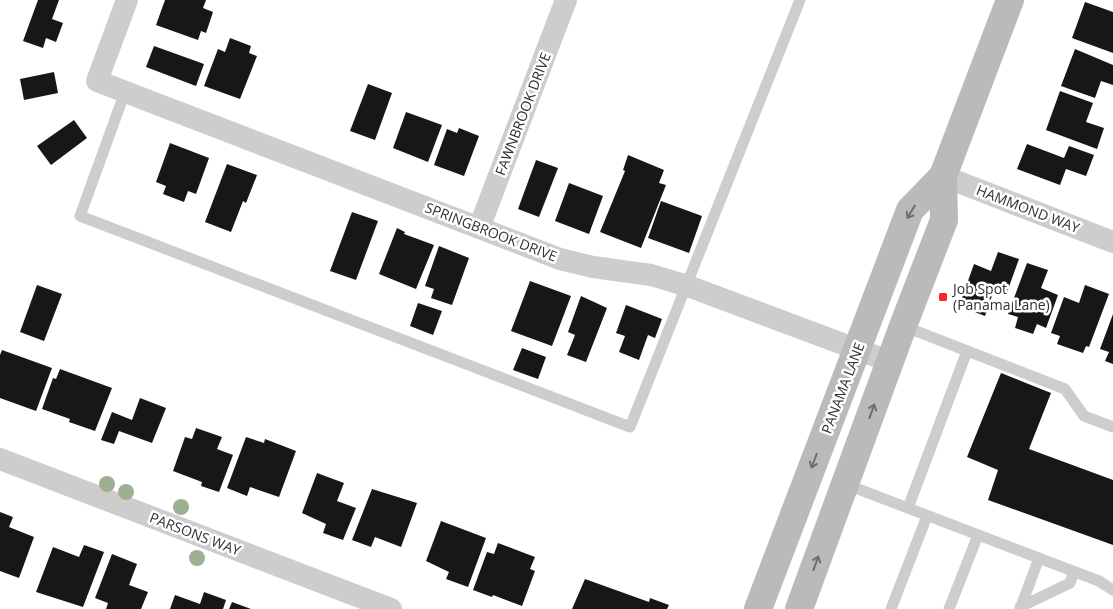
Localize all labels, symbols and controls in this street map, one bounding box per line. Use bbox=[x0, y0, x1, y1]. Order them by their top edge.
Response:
street label: FAWNBROOK DRIVE bbox=[490, 50, 555, 178]
street label: HAMMOND WAY bbox=[974, 180, 1083, 237]
street label: SPRINGBROOK DRIVE bbox=[422, 198, 560, 265]
one-way arrow bbox=[906, 205, 916, 220]
place label: Job Spot (Panama Lane) bbox=[951, 279, 1050, 314]
marker: Job Spot (Panama Lane) bbox=[937, 291, 949, 303]
street label: PANAMA LANE bbox=[816, 339, 869, 436]
one-way arrow bbox=[868, 404, 877, 419]
one-way arrow bbox=[809, 453, 818, 469]
street label: PARSONS WAY bbox=[147, 507, 244, 560]
one-way arrow bbox=[812, 556, 821, 572]

